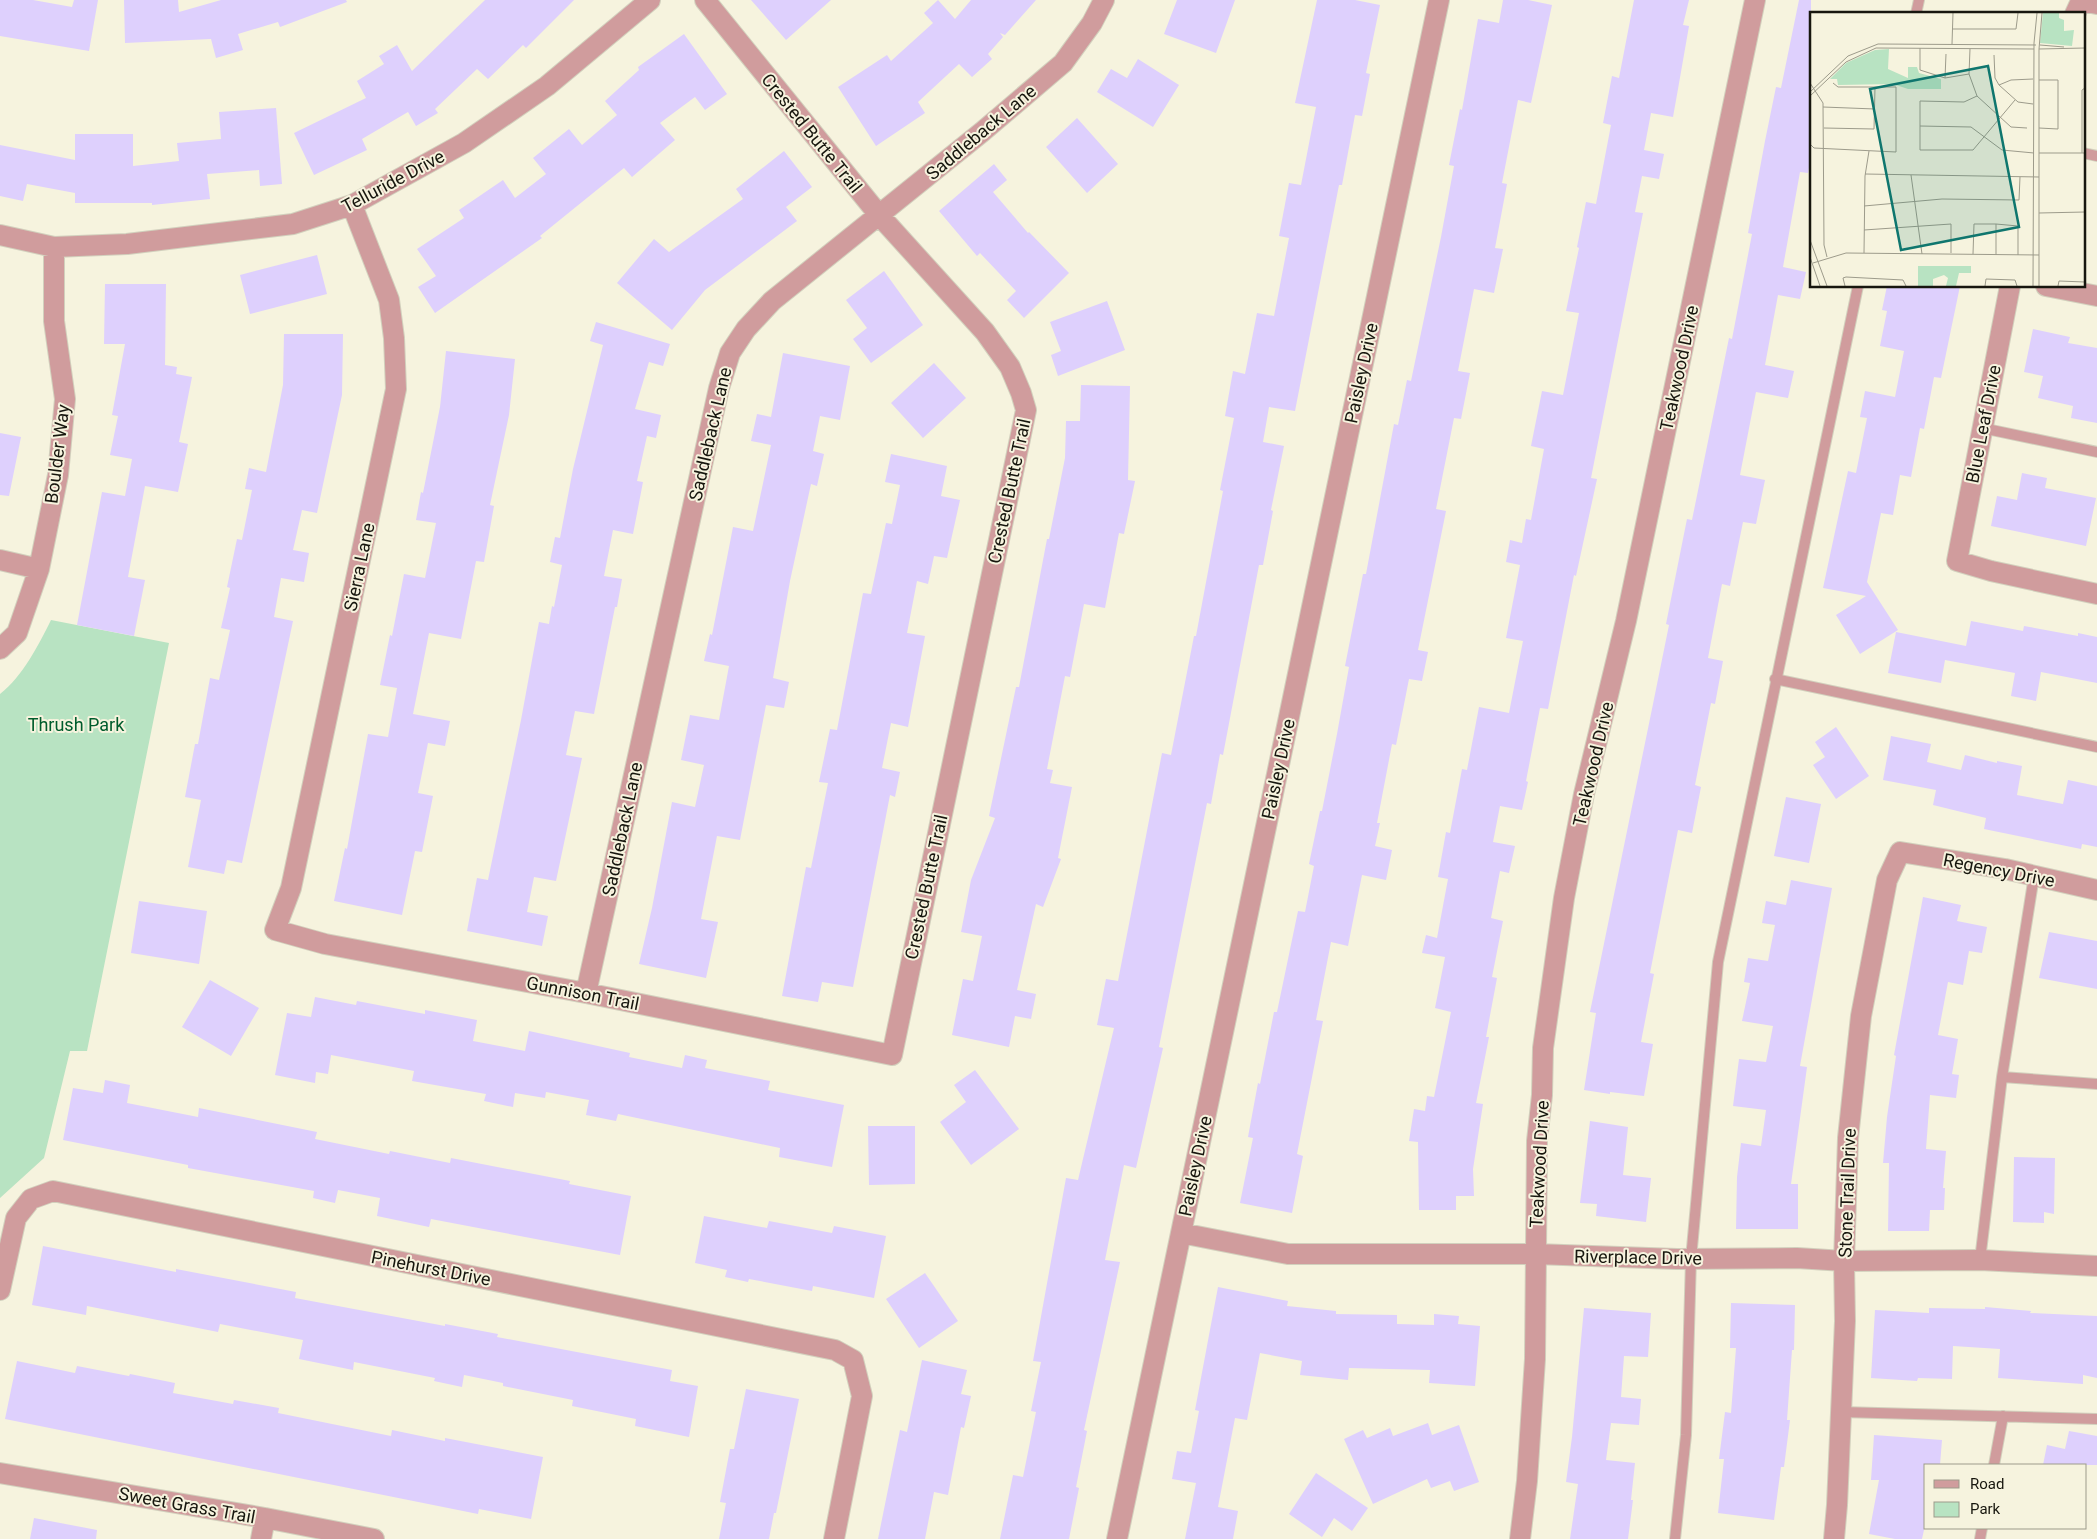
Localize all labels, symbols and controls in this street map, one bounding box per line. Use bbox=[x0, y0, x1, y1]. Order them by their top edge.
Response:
inset map bbox=[1810, 12, 2084, 288]
street label: Crested Butte Trail bbox=[757, 69, 867, 197]
street label: Saddleback Lane bbox=[922, 80, 1040, 184]
street label: Telluride Drive bbox=[338, 145, 448, 217]
street label: Teakwood Drive bbox=[1655, 303, 1703, 433]
street label: Paisley Drive bbox=[1340, 321, 1382, 425]
street label: Blue Leaf Drive bbox=[1961, 363, 2005, 485]
street label: Saddleback Lane bbox=[684, 365, 736, 503]
street label: Boulder Way bbox=[40, 403, 74, 505]
street label: Crested Butte Trail bbox=[983, 417, 1035, 565]
street label: Sierra Lane bbox=[339, 521, 379, 613]
street label: Teakwood Drive bbox=[1568, 700, 1618, 828]
park label: Thrush Park bbox=[28, 714, 125, 735]
street label: Paisley Drive bbox=[1257, 717, 1299, 821]
street label: Saddleback Lane bbox=[598, 760, 646, 898]
street label: Crested Butte Trail bbox=[900, 813, 952, 961]
street label: Regency Drive bbox=[1941, 849, 2057, 891]
street label: Gunnison Trail bbox=[525, 972, 641, 1014]
street label: Teakwood Drive bbox=[1525, 1100, 1553, 1228]
street label: Paisley Drive bbox=[1174, 1114, 1216, 1218]
street label: Stone Trail Drive bbox=[1834, 1128, 1860, 1258]
street label: Riverplace Drive bbox=[1574, 1245, 1702, 1269]
street label: Pinehurst Drive bbox=[369, 1246, 493, 1290]
legend bbox=[1924, 1464, 2087, 1529]
text: Road bbox=[1970, 1475, 2004, 1493]
street label: Sweet Grass Trail bbox=[117, 1483, 257, 1527]
text: Park bbox=[1970, 1500, 2001, 1518]

